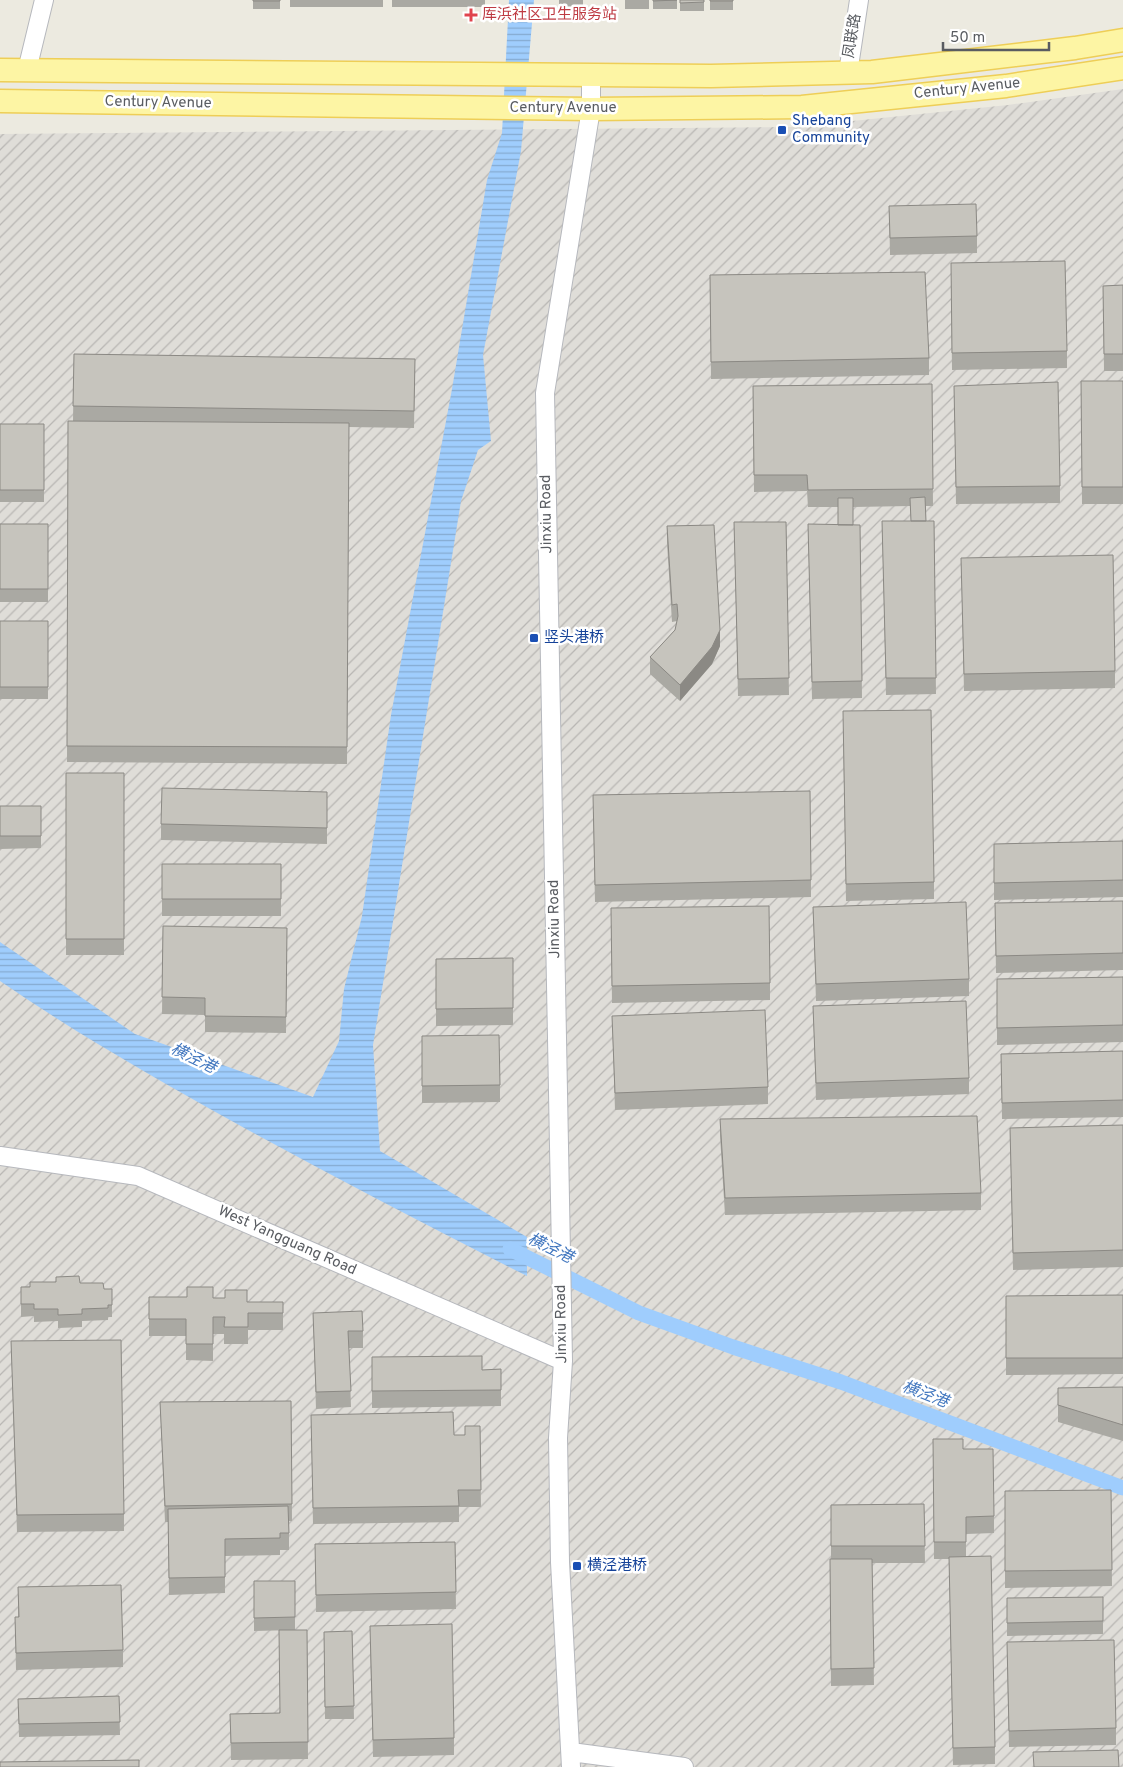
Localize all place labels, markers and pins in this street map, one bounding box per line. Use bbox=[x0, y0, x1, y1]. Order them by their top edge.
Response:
place label: 厍浜社区卫生服务站 bbox=[482, 6, 617, 25]
marker: 厍浜社区卫生服务站 bbox=[464, 8, 478, 22]
place label: Shebang Community bbox=[792, 112, 870, 148]
marker: Shebang Community bbox=[776, 124, 788, 136]
place label: 竖头港桥 bbox=[544, 629, 604, 648]
marker: 竖头港桥 bbox=[528, 632, 540, 644]
place label: 横泾港桥 bbox=[587, 1557, 647, 1576]
marker: 横泾港桥 bbox=[571, 1560, 583, 1572]

